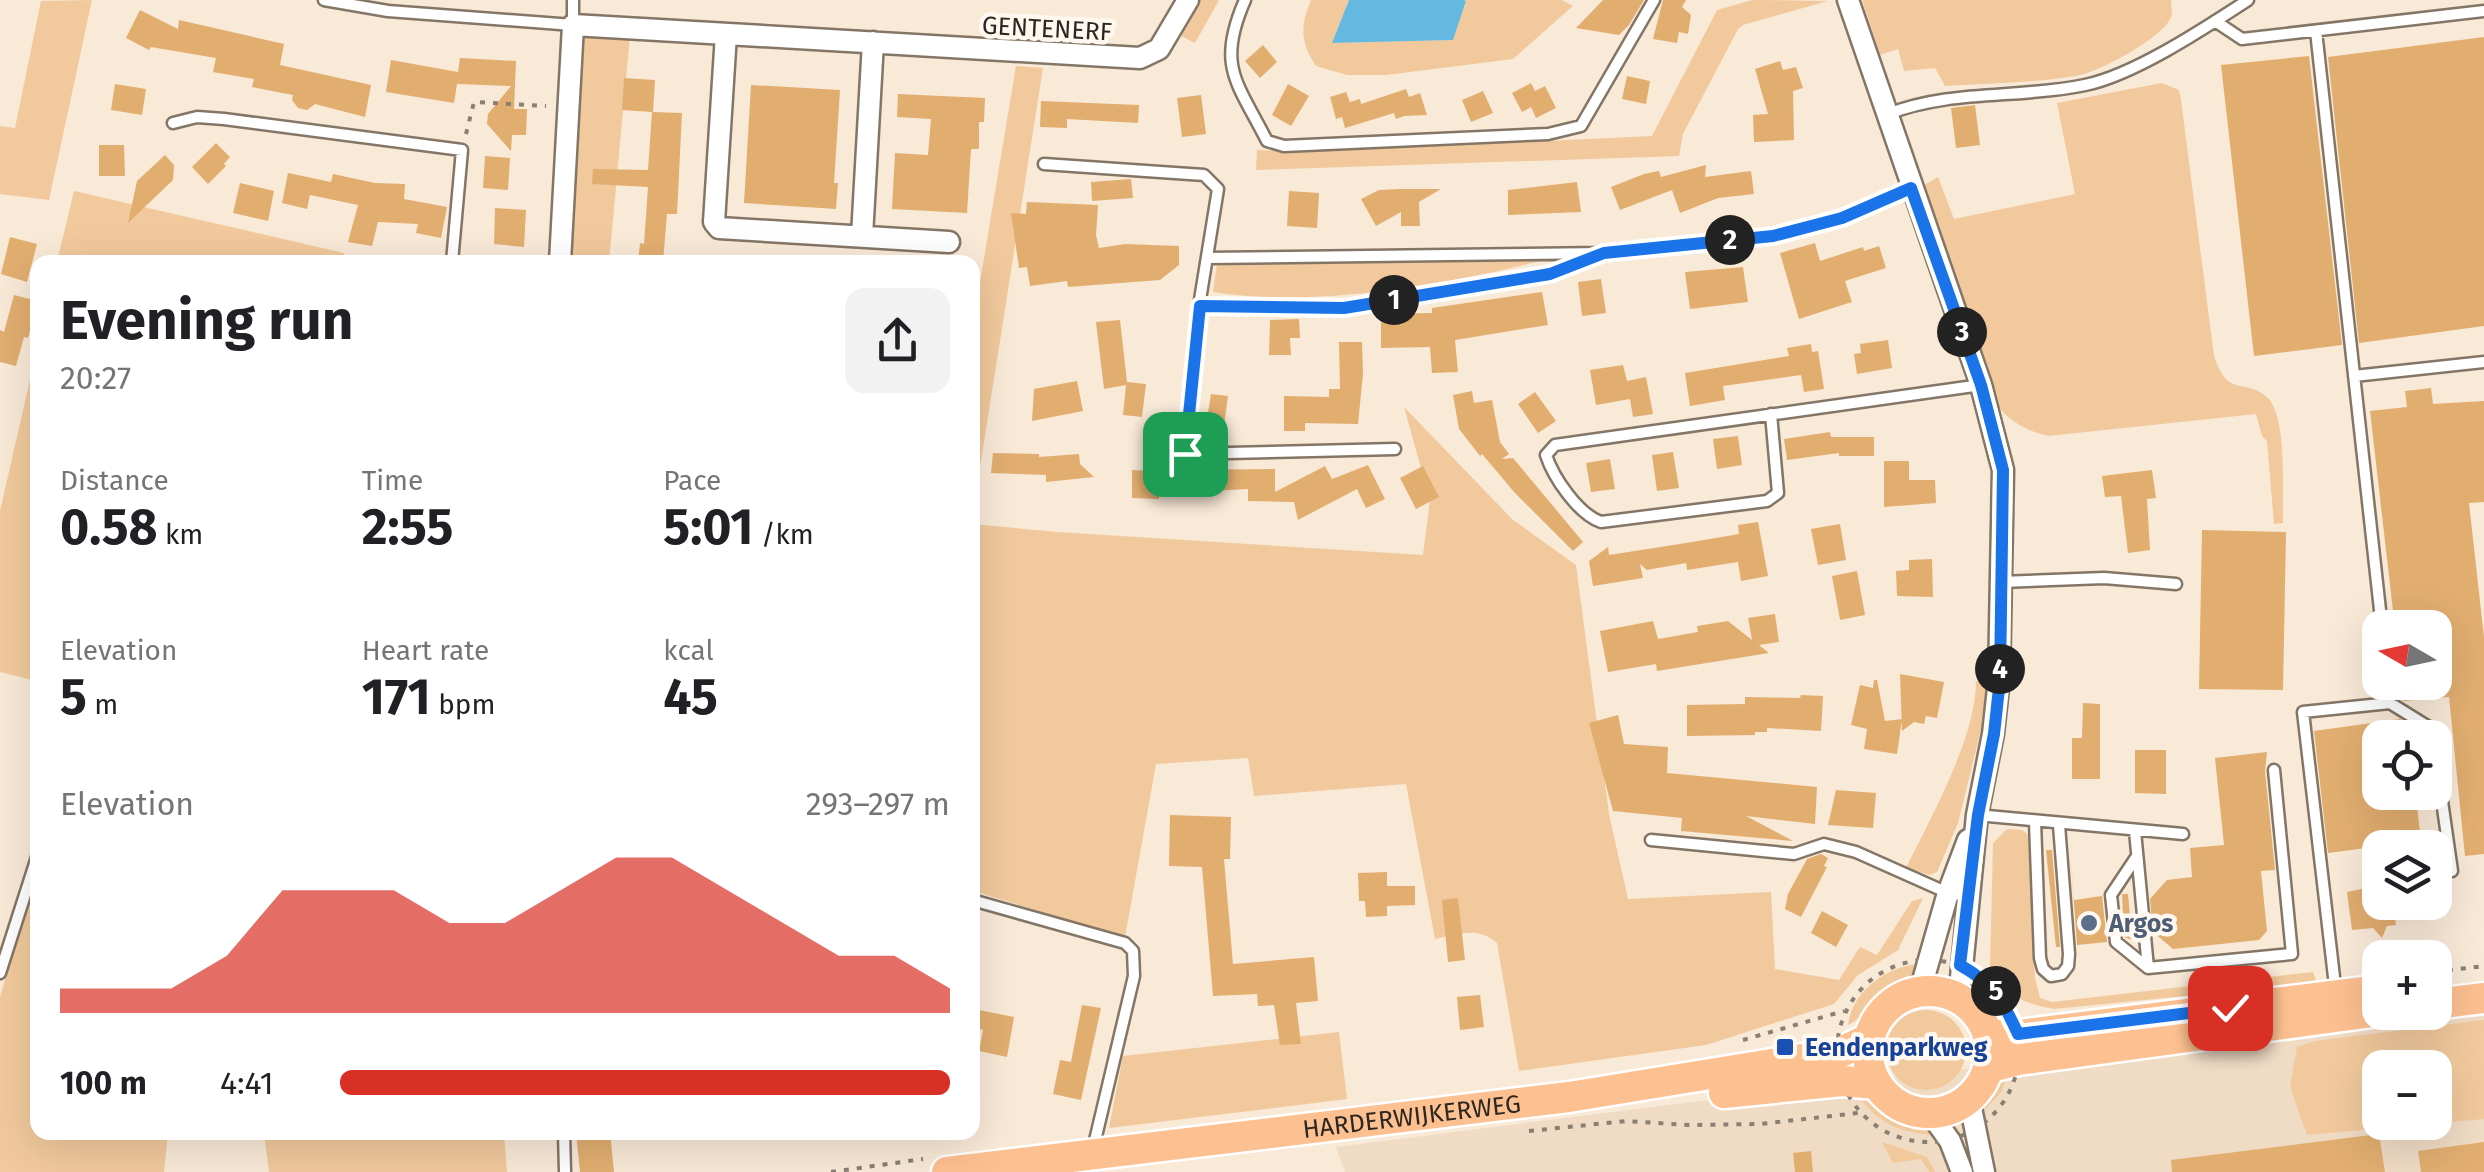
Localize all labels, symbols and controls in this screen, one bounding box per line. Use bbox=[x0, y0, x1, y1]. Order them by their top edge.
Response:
street label: GENTENERF bbox=[981, 11, 1113, 47]
pin: 2 bbox=[1705, 215, 1755, 265]
text: 2 bbox=[1723, 223, 1737, 256]
pin: 1 bbox=[1369, 275, 1419, 325]
text: 1 bbox=[1388, 283, 1401, 316]
text: Evening run bbox=[60, 288, 354, 354]
button: share bbox=[845, 288, 950, 393]
pin: 3 bbox=[1937, 307, 1987, 357]
text: 3 bbox=[1955, 315, 1969, 348]
text: 20:27 bbox=[60, 359, 131, 397]
pin bbox=[1143, 412, 1228, 497]
icon: arrive bbox=[1158, 427, 1213, 482]
text: Distance bbox=[60, 464, 169, 497]
text: Time bbox=[362, 464, 423, 497]
text: Pace bbox=[663, 464, 721, 497]
text: 0.58 bbox=[60, 497, 158, 557]
text: 2:55 bbox=[362, 497, 453, 557]
text: 5:01 bbox=[663, 497, 753, 557]
text: km bbox=[158, 518, 203, 551]
text: /km bbox=[753, 518, 814, 551]
north arrow bbox=[2362, 610, 2452, 700]
map controls bbox=[2362, 610, 2452, 1140]
text: Elevation bbox=[60, 634, 177, 667]
text: Heart rate bbox=[362, 634, 489, 667]
text: kcal bbox=[663, 634, 714, 667]
pin: 4 bbox=[1975, 644, 2025, 694]
text: 4 bbox=[1992, 652, 2008, 685]
text: 5 bbox=[60, 667, 87, 727]
text: 171 bbox=[362, 667, 431, 727]
text: 45 bbox=[663, 667, 718, 727]
text: m bbox=[87, 688, 118, 721]
text: bpm bbox=[431, 688, 496, 721]
button: locate bbox=[2362, 720, 2452, 810]
text: Elevation bbox=[60, 785, 194, 823]
text: 293–297 m bbox=[806, 785, 950, 823]
button: layers bbox=[2362, 830, 2452, 920]
place label: Argos bbox=[2108, 909, 2173, 939]
marker: Argos bbox=[2078, 912, 2100, 934]
button: + bbox=[2362, 940, 2452, 1030]
pin: 5 bbox=[1971, 966, 2021, 1016]
pin bbox=[2188, 966, 2273, 1051]
text: 5 bbox=[1988, 974, 2004, 1007]
icon: check bbox=[2203, 981, 2258, 1036]
place label: Eendenparkweg bbox=[1805, 1033, 1988, 1063]
marker: Eendenparkweg bbox=[1774, 1036, 1796, 1058]
button: − bbox=[2362, 1050, 2452, 1140]
text: 100 m bbox=[60, 1064, 147, 1102]
text: 4:41 bbox=[220, 1064, 274, 1102]
street label: HARDERWIJKERWEG bbox=[1301, 1089, 1523, 1145]

